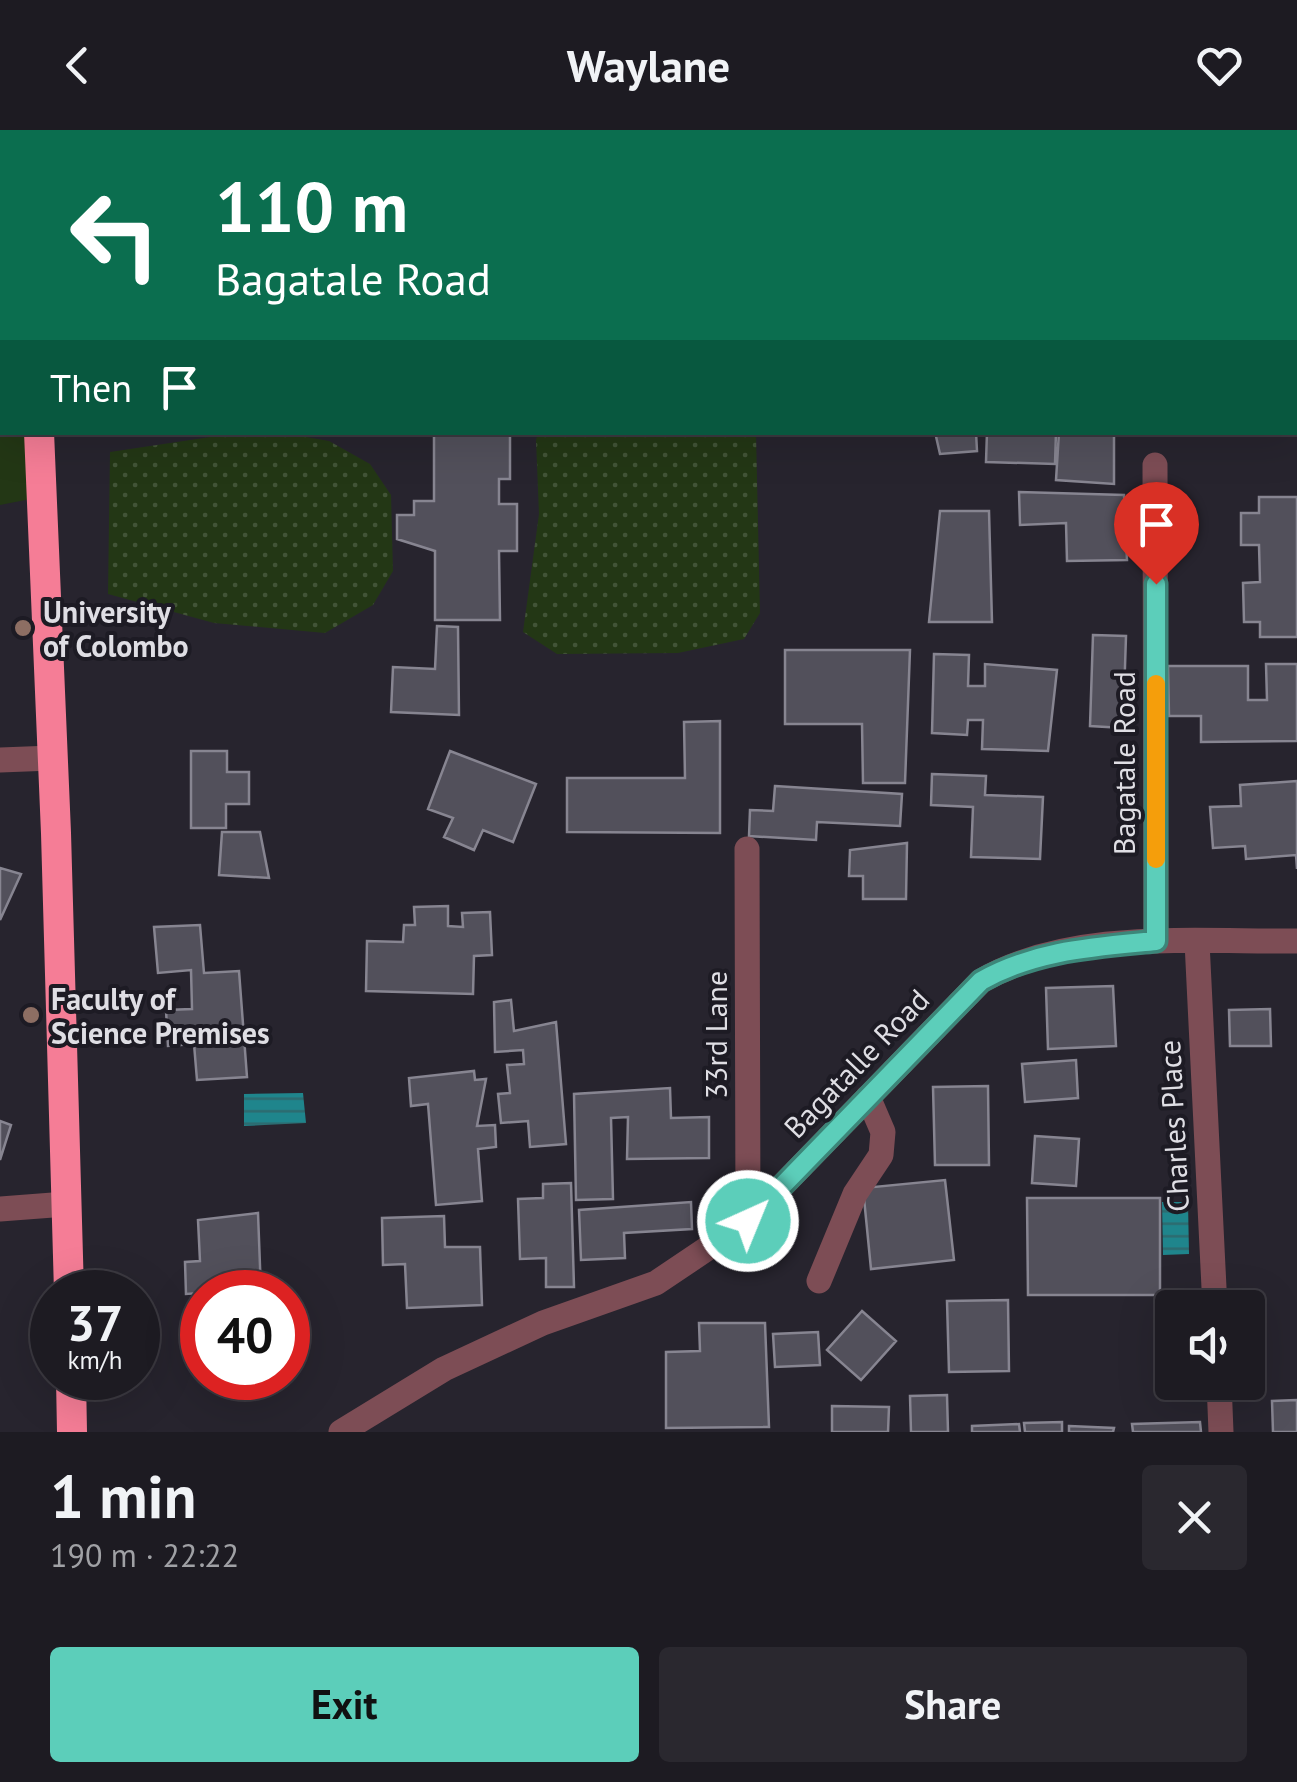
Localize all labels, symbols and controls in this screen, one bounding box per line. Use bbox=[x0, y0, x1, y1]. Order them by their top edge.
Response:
text: Waylane bbox=[567, 36, 730, 94]
icon: back bbox=[50, 38, 105, 93]
icon: heart bbox=[1192, 38, 1247, 93]
text: 110 m bbox=[215, 161, 408, 251]
icon: left bbox=[50, 170, 180, 300]
text: Bagatale Road bbox=[215, 249, 491, 307]
icon: arrive bbox=[152, 360, 207, 415]
text: Then bbox=[50, 363, 132, 412]
pin bbox=[1114, 482, 1199, 585]
icon: arrive bbox=[1129, 497, 1184, 552]
place label: University of Colombo bbox=[43, 592, 189, 665]
marker: University of Colombo bbox=[12, 617, 34, 639]
street label: Bagatale Road bbox=[1104, 671, 1143, 855]
street label: 33rd Lane bbox=[696, 971, 735, 1099]
place label: Faculty of Science Premises bbox=[51, 979, 270, 1052]
street label: Bagatalle Road bbox=[775, 980, 937, 1146]
marker: Faculty of Science Premises bbox=[20, 1004, 42, 1026]
street label: Charles Place bbox=[1149, 1039, 1197, 1213]
position arrow bbox=[696, 1169, 800, 1273]
speed limit sign: 40 bbox=[180, 1270, 310, 1400]
text: 37 bbox=[67, 1290, 123, 1355]
map controls bbox=[1155, 1290, 1265, 1400]
button: sound bbox=[1155, 1290, 1265, 1400]
text: km/h bbox=[68, 1344, 122, 1376]
text: 1 min bbox=[50, 1457, 196, 1535]
button: close bbox=[1142, 1465, 1247, 1570]
text: 190 m · 22:22 bbox=[50, 1534, 239, 1576]
button: Exit bbox=[50, 1647, 639, 1762]
button: Share bbox=[659, 1647, 1247, 1762]

